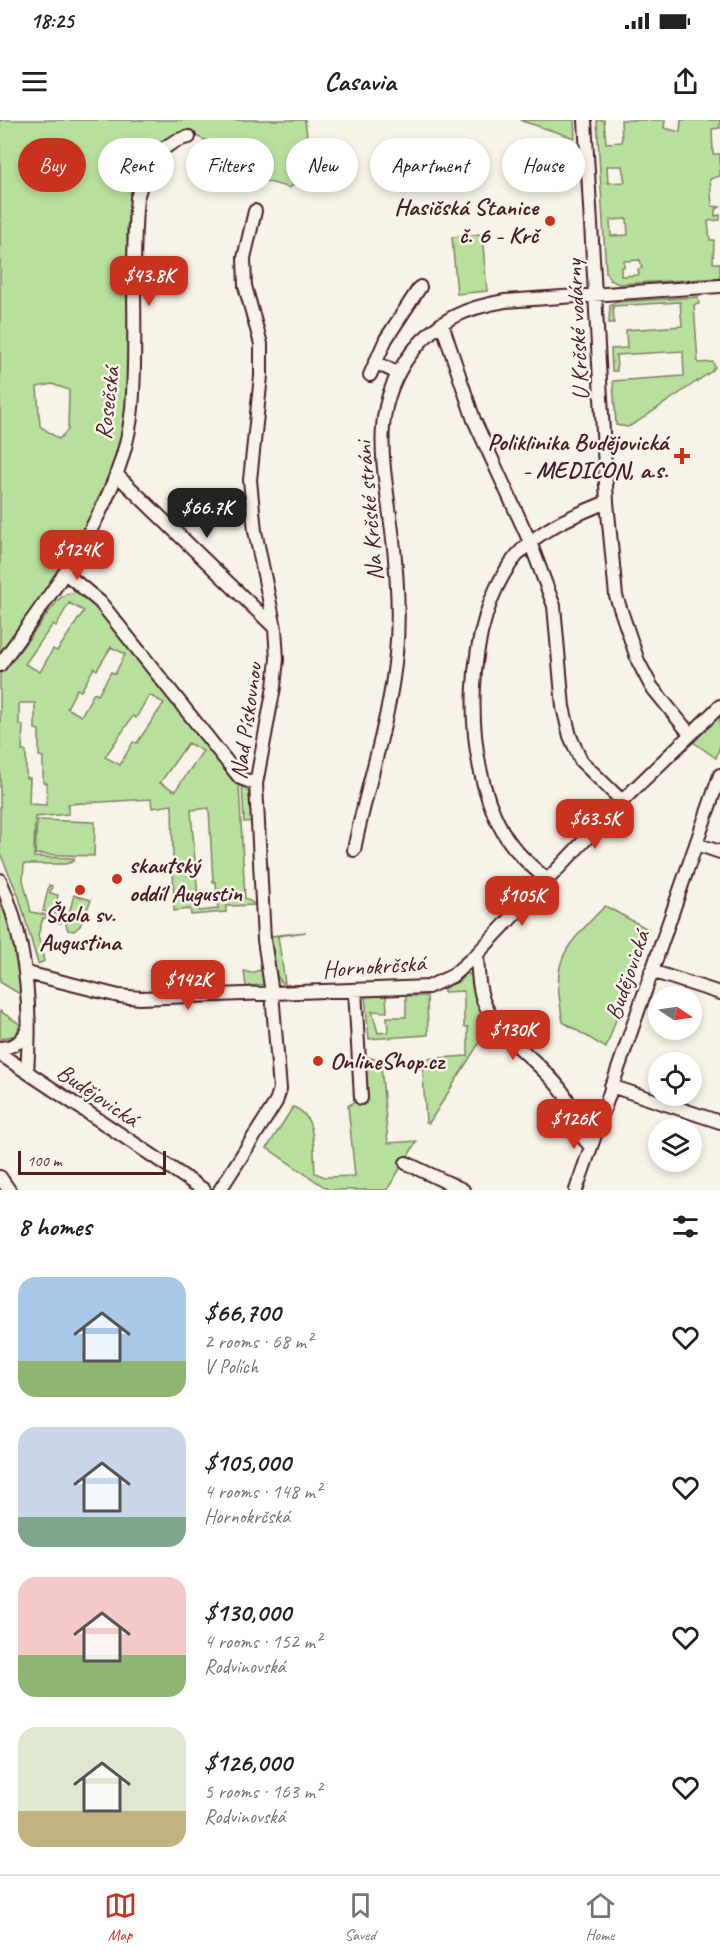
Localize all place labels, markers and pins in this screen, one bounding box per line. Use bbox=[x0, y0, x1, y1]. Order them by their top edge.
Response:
place label: Hasičská Stanice č. 6 - Krč bbox=[394, 192, 541, 250]
marker: Hasičská Stanice č. 6 - Krč bbox=[543, 214, 557, 228]
pin: $43.8K bbox=[100, 256, 198, 307]
place label: Poliklinika Budějovická - MEDICON, a.s. bbox=[488, 427, 671, 485]
marker: Poliklinika Budějovická - MEDICON, a.s. bbox=[673, 447, 691, 465]
pin: $66.7K bbox=[158, 488, 256, 539]
pin: $124K bbox=[35, 530, 119, 581]
pin: $63.5K bbox=[546, 799, 644, 850]
place label: skautský oddíl Augustin bbox=[129, 850, 243, 908]
marker: skautský oddíl Augustin bbox=[110, 872, 124, 886]
pin: $105K bbox=[480, 876, 564, 927]
marker: Škola sv. Augustina bbox=[73, 883, 87, 897]
place label: Škola sv. Augustina bbox=[39, 899, 123, 957]
pin: $142K bbox=[146, 960, 230, 1011]
pin: $130K bbox=[471, 1010, 555, 1061]
place label: OnlineShop.cz bbox=[330, 1046, 446, 1076]
marker: OnlineShop.cz bbox=[311, 1054, 325, 1068]
pin: $126K bbox=[532, 1099, 616, 1150]

